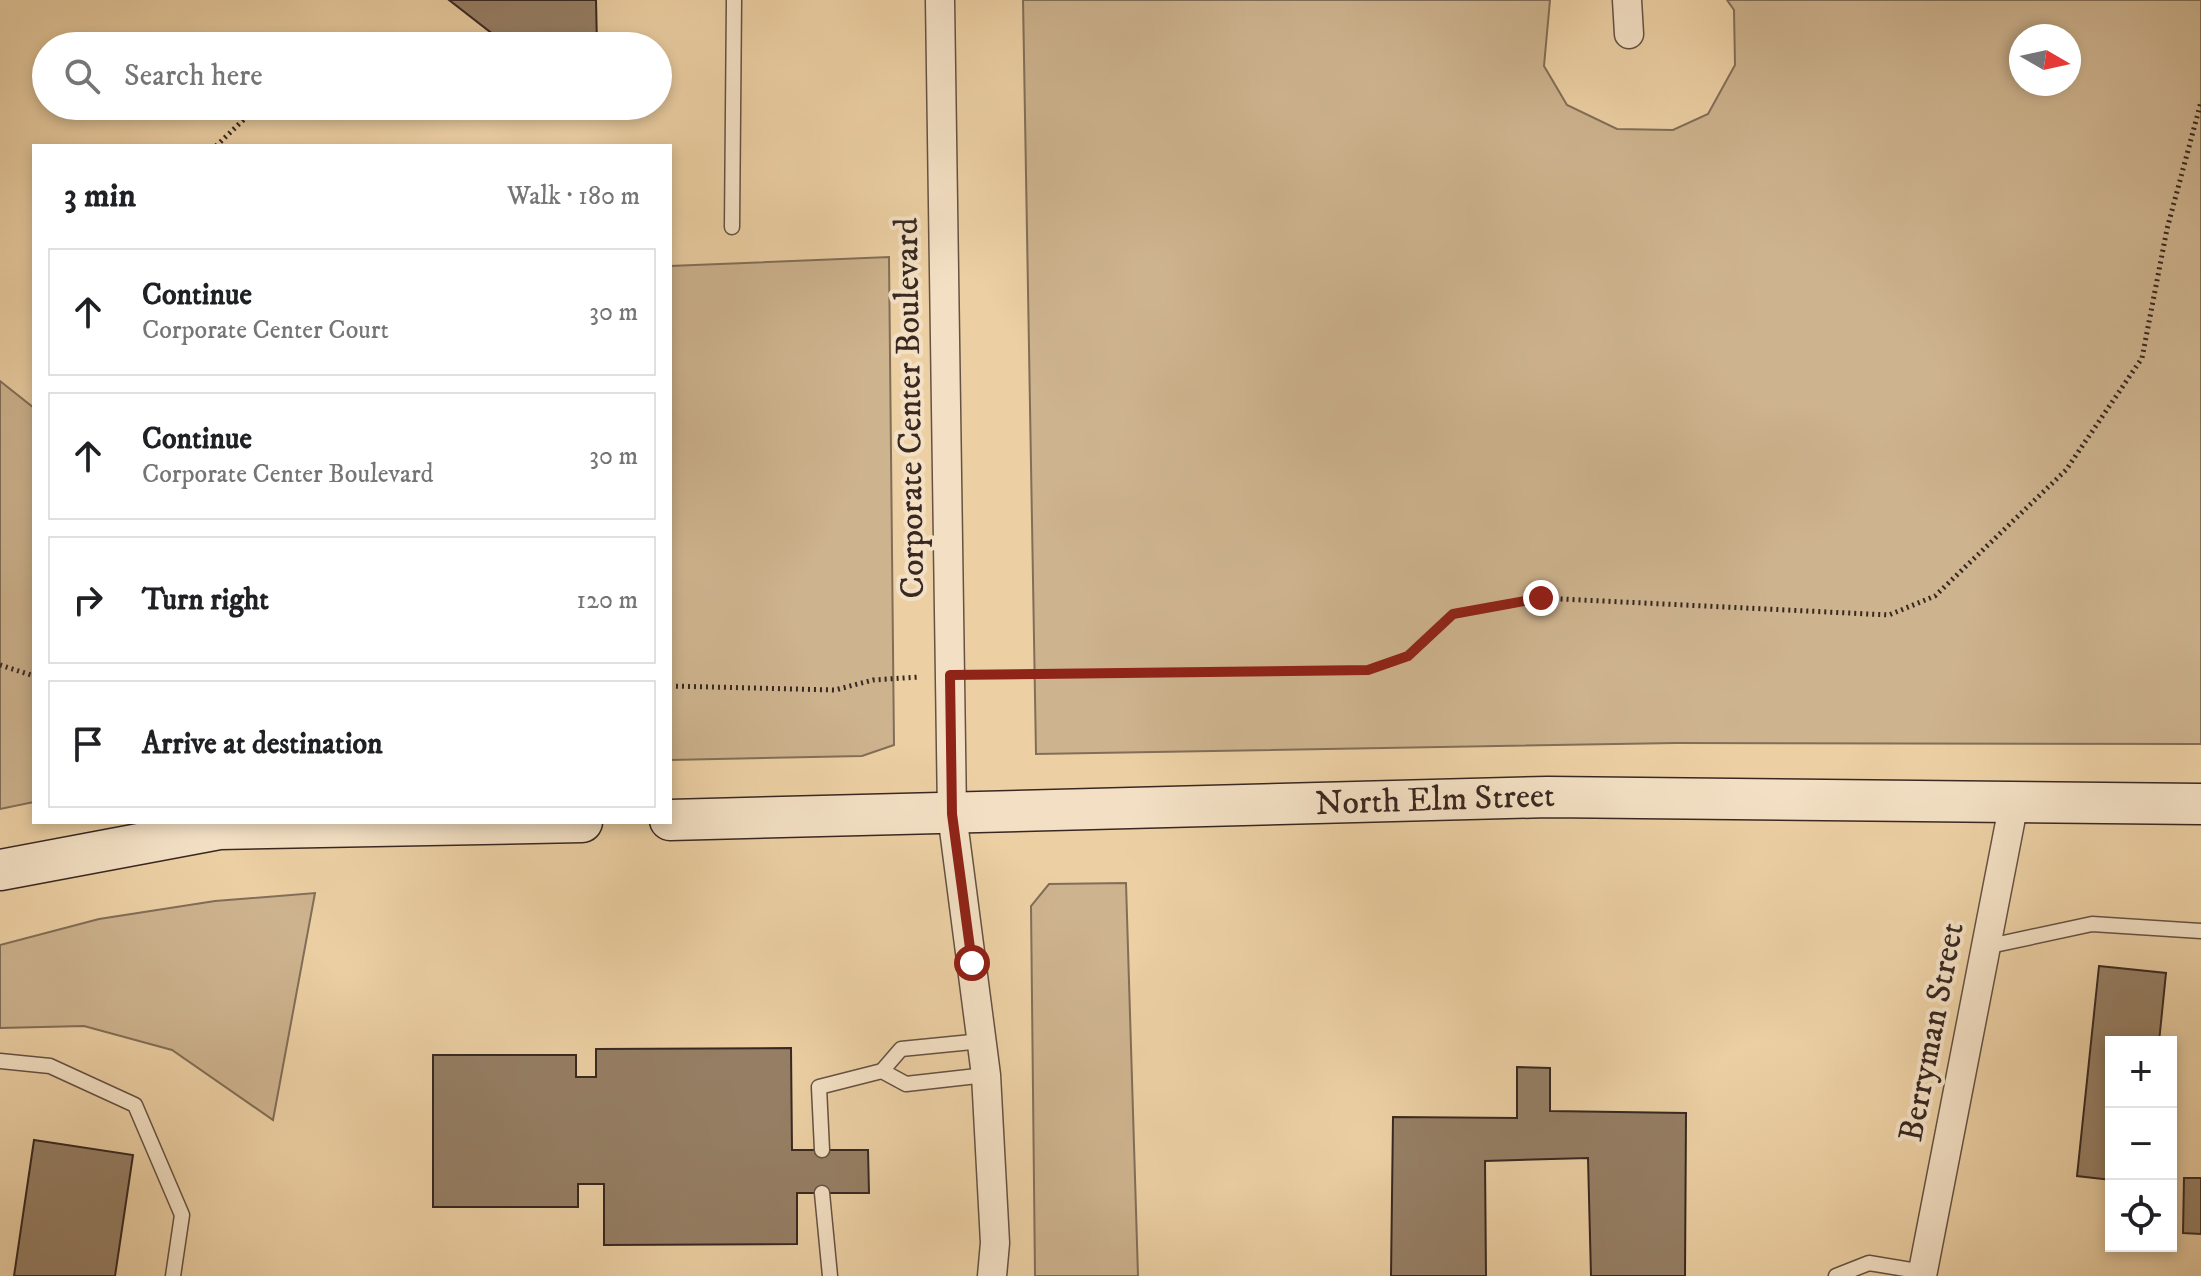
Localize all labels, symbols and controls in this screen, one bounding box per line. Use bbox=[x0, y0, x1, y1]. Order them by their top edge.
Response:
north arrow bbox=[2009, 24, 2081, 96]
search box bbox=[32, 32, 672, 120]
icon: search bbox=[60, 54, 104, 98]
text: Search here bbox=[124, 58, 263, 95]
text: 3 min bbox=[64, 175, 136, 217]
text: Walk · 180 m bbox=[507, 180, 640, 213]
street label: Corporate Center Boulevard bbox=[886, 217, 934, 599]
text: Continue bbox=[142, 277, 252, 314]
icon: ahead bbox=[66, 290, 110, 334]
text: 30 m bbox=[589, 296, 638, 329]
text: Corporate Center Court bbox=[142, 314, 389, 347]
text: Continue bbox=[142, 421, 252, 458]
icon: ahead bbox=[66, 434, 110, 478]
text: 30 m bbox=[589, 440, 638, 473]
text: Corporate Center Boulevard bbox=[142, 458, 434, 491]
icon: right bbox=[66, 578, 110, 622]
route end bbox=[1523, 580, 1559, 616]
text: Turn right bbox=[142, 582, 269, 619]
text: 120 m bbox=[577, 584, 638, 617]
icon: arrive bbox=[66, 722, 110, 766]
text: Arrive at destination bbox=[142, 726, 383, 763]
street label: North Elm Street bbox=[1314, 775, 1556, 825]
street label: Berryman Street bbox=[1890, 919, 1974, 1145]
route start bbox=[954, 945, 990, 981]
map controls bbox=[2105, 1036, 2177, 1252]
button: + bbox=[2105, 1036, 2177, 1108]
button: − bbox=[2105, 1108, 2177, 1180]
button: locate bbox=[2105, 1180, 2177, 1252]

